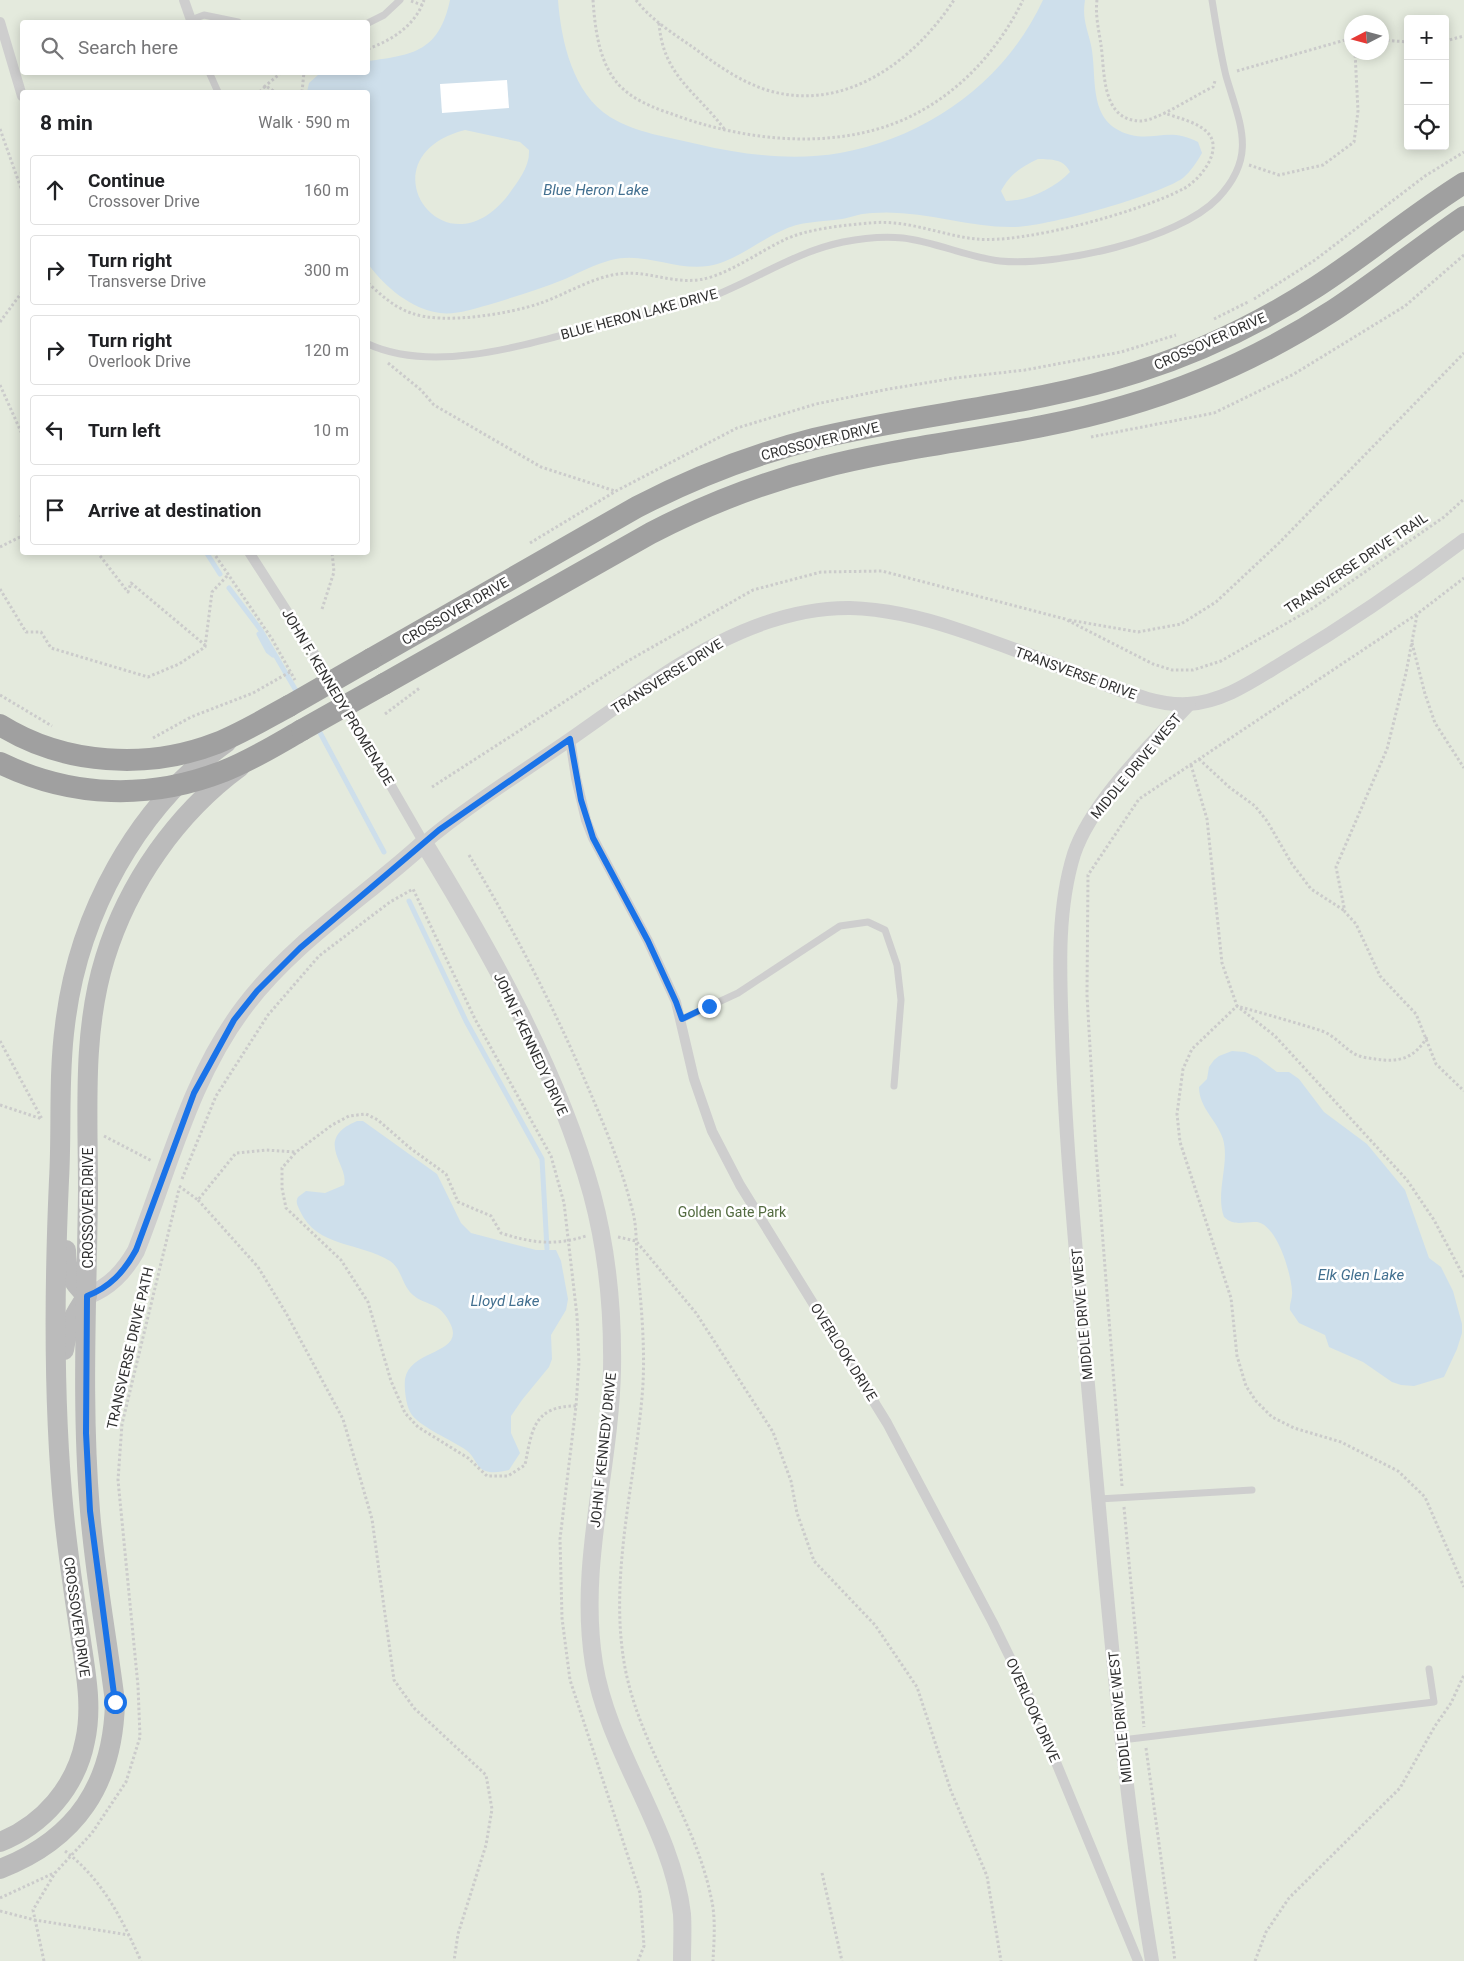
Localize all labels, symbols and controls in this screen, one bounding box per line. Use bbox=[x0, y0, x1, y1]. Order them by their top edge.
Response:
north arrow bbox=[1344, 15, 1389, 60]
map controls bbox=[1404, 15, 1449, 150]
button: + bbox=[1404, 15, 1449, 60]
search box bbox=[20, 20, 370, 75]
icon: search bbox=[38, 34, 66, 62]
text: Search here bbox=[78, 36, 178, 59]
button: − bbox=[1404, 60, 1449, 105]
button: locate bbox=[1404, 105, 1449, 150]
text: 8 min bbox=[40, 111, 93, 135]
text: Walk · 590 m bbox=[258, 113, 350, 132]
text: Continue bbox=[88, 169, 165, 192]
icon: ahead bbox=[41, 176, 69, 204]
text: 160 m bbox=[304, 181, 349, 200]
water label: Blue Heron Lake bbox=[543, 181, 649, 199]
text: Crossover Drive bbox=[88, 192, 200, 211]
text: Turn right bbox=[88, 249, 172, 272]
icon: right bbox=[41, 256, 69, 284]
text: 300 m bbox=[304, 261, 349, 280]
text: Transverse Drive bbox=[88, 272, 206, 291]
street label: BLUE HERON LAKE DRIVE bbox=[559, 285, 719, 343]
street label: CROSSOVER DRIVE bbox=[1151, 309, 1269, 373]
text: Turn right bbox=[88, 329, 172, 352]
icon: right bbox=[41, 336, 69, 364]
text: 120 m bbox=[304, 341, 349, 360]
text: Overlook Drive bbox=[88, 352, 191, 371]
icon: left bbox=[41, 416, 69, 444]
text: Turn left bbox=[88, 419, 161, 442]
street label: CROSSOVER DRIVE bbox=[759, 419, 881, 463]
text: 10 m bbox=[313, 421, 349, 440]
icon: arrive bbox=[41, 496, 69, 524]
text: Arrive at destination bbox=[88, 499, 261, 522]
street label: TRANSVERSE DRIVE TRAIL bbox=[1282, 509, 1431, 617]
street label: CROSSOVER DRIVE bbox=[399, 574, 511, 648]
street label: JOHN F. KENNEDY PROMENADE bbox=[279, 606, 397, 788]
street label: TRANSVERSE DRIVE bbox=[608, 635, 726, 717]
street label: TRANSVERSE DRIVE bbox=[1013, 644, 1139, 702]
street label: MIDDLE DRIVE WEST bbox=[1087, 710, 1185, 822]
street label: JOHN F KENNEDY DRIVE bbox=[491, 970, 571, 1118]
route end bbox=[698, 995, 721, 1018]
street label: CROSSOVER DRIVE bbox=[80, 1147, 96, 1268]
park label: Golden Gate Park bbox=[678, 1204, 787, 1220]
street label: MIDDLE DRIVE WEST bbox=[1068, 1247, 1096, 1381]
street label: TRANSVERSE DRIVE PATH bbox=[104, 1265, 156, 1431]
water label: Elk Glen Lake bbox=[1318, 1266, 1405, 1284]
water label: Lloyd Lake bbox=[471, 1292, 540, 1310]
street label: OVERLOOK DRIVE bbox=[808, 1300, 881, 1404]
street label: JOHN F KENNEDY DRIVE bbox=[587, 1372, 619, 1528]
street label: CROSSOVER DRIVE bbox=[61, 1556, 93, 1678]
street label: MIDDLE DRIVE WEST bbox=[1105, 1650, 1135, 1784]
street label: OVERLOOK DRIVE bbox=[1003, 1656, 1063, 1764]
route start bbox=[104, 1691, 127, 1714]

